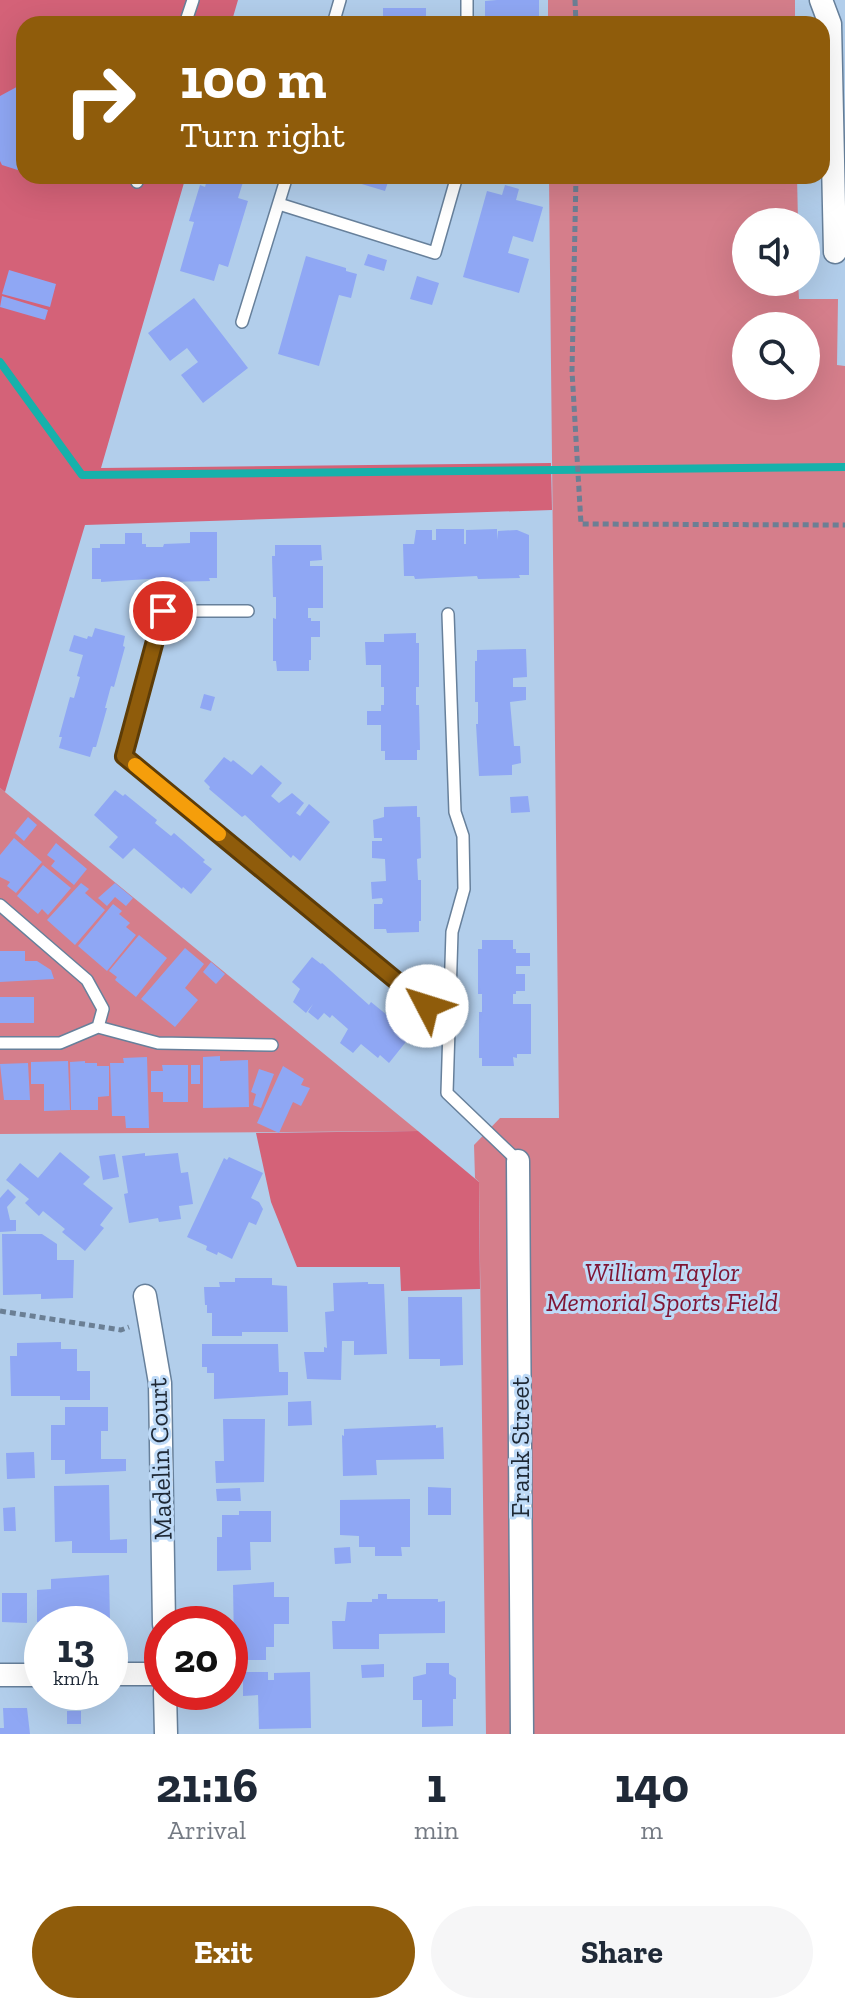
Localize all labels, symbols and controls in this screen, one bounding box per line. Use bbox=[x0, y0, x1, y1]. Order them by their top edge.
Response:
text: 100 m bbox=[180, 45, 327, 112]
icon: right bbox=[48, 48, 152, 152]
text: Turn right bbox=[180, 113, 345, 156]
map controls bbox=[732, 208, 820, 400]
button: sound bbox=[732, 208, 820, 296]
button: search bbox=[732, 312, 820, 400]
pin bbox=[129, 577, 197, 645]
icon: arrive bbox=[141, 589, 185, 633]
position arrow bbox=[385, 964, 469, 1048]
park label: William Taylor Memorial Sports Field bbox=[546, 1256, 778, 1318]
street label: Frank Street bbox=[504, 1376, 536, 1517]
street label: Madelin Court bbox=[141, 1377, 179, 1541]
speed limit sign: 20 bbox=[144, 1606, 248, 1710]
text: 13 bbox=[57, 1624, 95, 1672]
text: km/h bbox=[53, 1666, 99, 1690]
text: 21:16 bbox=[156, 1757, 258, 1814]
text: 1 bbox=[427, 1757, 446, 1814]
text: 140 bbox=[615, 1757, 689, 1814]
text: Arrival bbox=[168, 1814, 246, 1846]
text: min bbox=[414, 1814, 459, 1846]
text: m bbox=[641, 1814, 663, 1846]
button: Exit bbox=[32, 1906, 415, 1998]
button: Share bbox=[431, 1906, 813, 1998]

